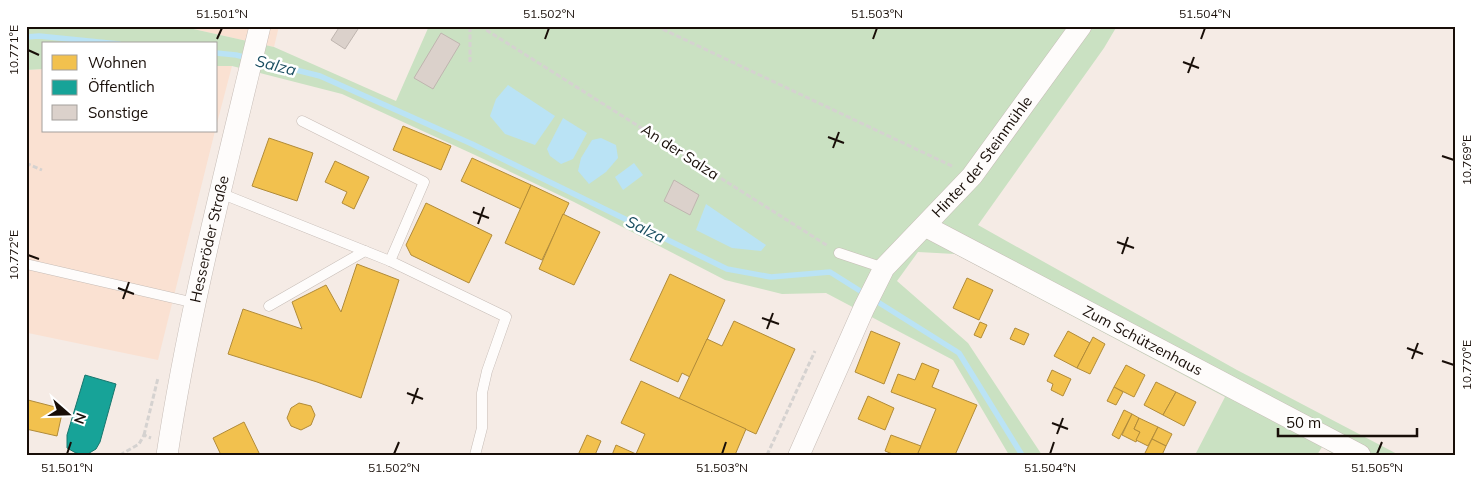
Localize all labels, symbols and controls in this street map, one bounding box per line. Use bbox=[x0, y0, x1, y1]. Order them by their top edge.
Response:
text: 51.501°N bbox=[196, 6, 248, 21]
text: 51.502°N bbox=[523, 6, 575, 21]
text: 51.503°N bbox=[851, 6, 903, 21]
text: 51.504°N bbox=[1179, 6, 1231, 21]
text: 10.771°E bbox=[6, 25, 21, 75]
legend bbox=[42, 42, 218, 132]
water label: Salza bbox=[254, 50, 299, 80]
text: Wohnen bbox=[88, 53, 147, 72]
text: Öffentlich bbox=[88, 77, 155, 96]
street label: Hinter der Steinmühle bbox=[927, 92, 1036, 221]
text: Sonstige bbox=[88, 103, 148, 122]
street label: An der Salza bbox=[638, 119, 723, 184]
text: 10.769°E bbox=[1459, 135, 1474, 185]
street label: Hesseröder Straße bbox=[185, 174, 233, 304]
water label: Salza bbox=[623, 211, 669, 247]
text: 10.772°E bbox=[6, 230, 21, 280]
street label: Zum Schützenhaus bbox=[1080, 301, 1206, 379]
text: 10.770°E bbox=[1459, 340, 1474, 390]
north arrow bbox=[42, 388, 92, 438]
scale bar bbox=[1278, 406, 1417, 438]
text: N bbox=[70, 410, 90, 426]
text: 50 m bbox=[1286, 413, 1321, 432]
text: 51.501°N bbox=[41, 460, 93, 475]
text: 51.502°N bbox=[368, 460, 420, 475]
text: 51.503°N bbox=[696, 460, 748, 475]
text: 51.504°N bbox=[1024, 460, 1076, 475]
text: 51.505°N bbox=[1351, 460, 1403, 475]

